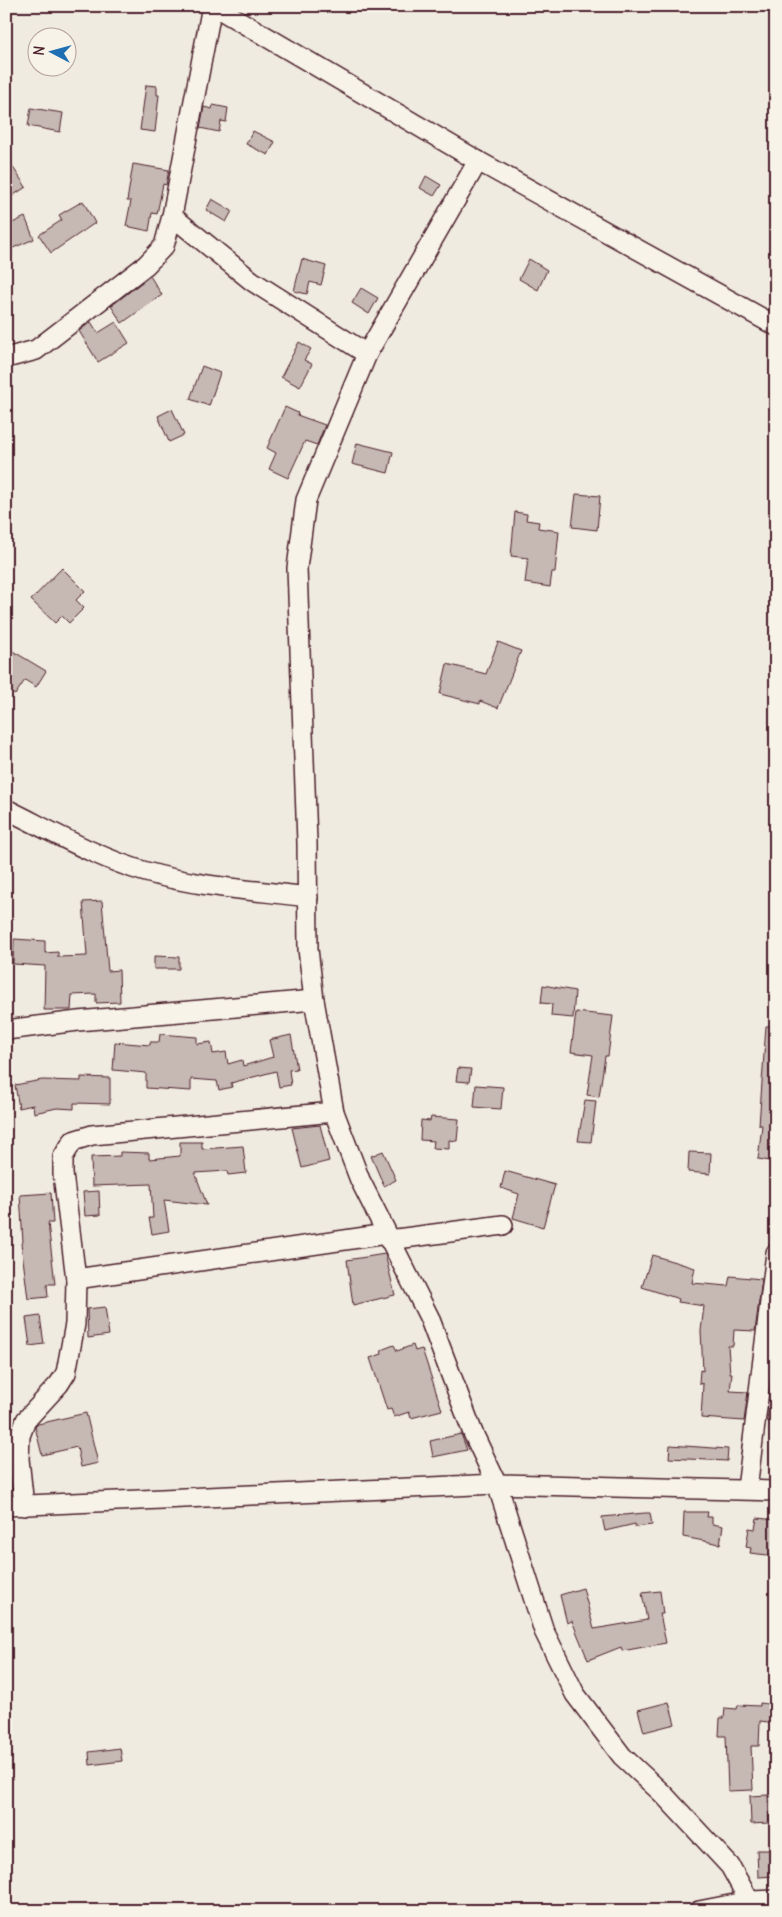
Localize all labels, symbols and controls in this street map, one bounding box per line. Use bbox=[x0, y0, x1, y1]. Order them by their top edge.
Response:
north arrow bbox=[28, 28, 78, 78]
text: N bbox=[30, 45, 49, 56]

